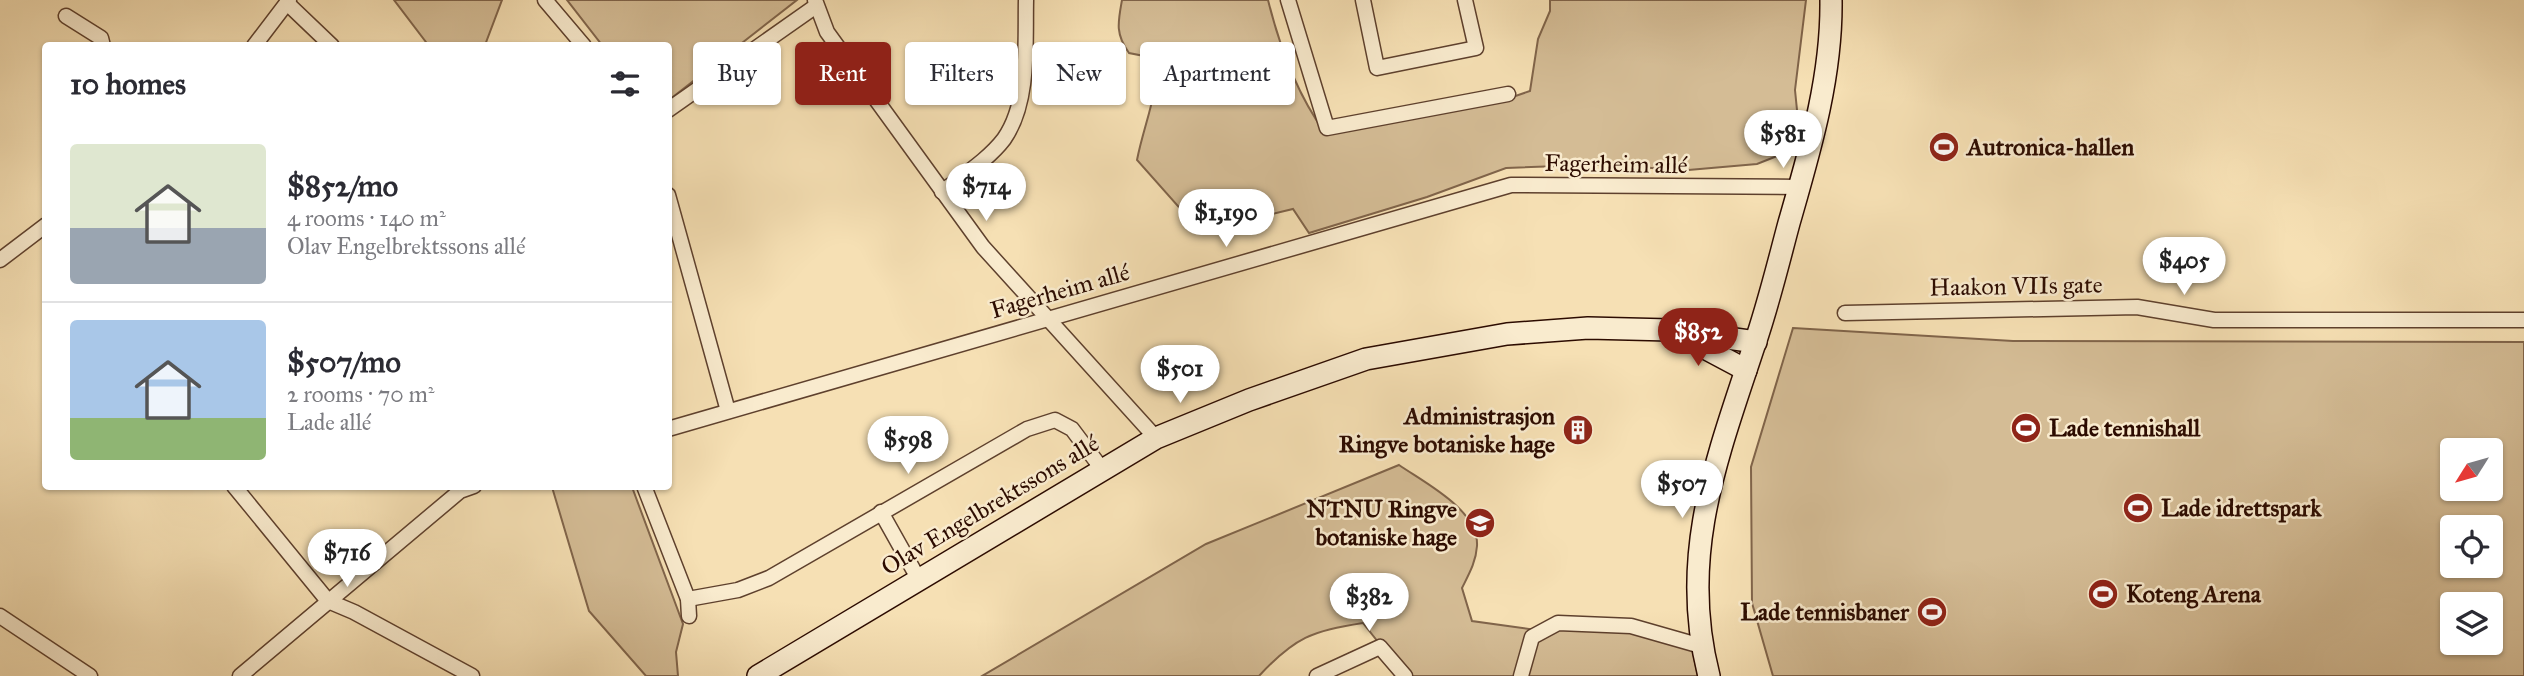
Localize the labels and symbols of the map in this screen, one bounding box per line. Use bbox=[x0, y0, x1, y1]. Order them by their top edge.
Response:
pin: $581 bbox=[1742, 110, 1824, 170]
sports icon: Autronica-hallen bbox=[1927, 130, 1961, 164]
place label: Autronica-hallen bbox=[1965, 132, 2134, 162]
street label: Fagerheim allé bbox=[1544, 148, 1688, 180]
pin: $714 bbox=[945, 164, 1027, 223]
pin: $1,190 bbox=[1169, 190, 1283, 249]
pin: $405 bbox=[2143, 238, 2225, 297]
street label: Fagerheim allé bbox=[987, 257, 1133, 325]
street label: Haakon VIIs gate bbox=[1929, 269, 2103, 303]
pin: $852 bbox=[1657, 308, 1739, 368]
pin: $501 bbox=[1139, 346, 1221, 405]
place label: Administrasjon Ringve botaniske hage bbox=[1339, 401, 1555, 459]
sports icon: Lade tennishall bbox=[2009, 411, 2043, 445]
building icon: Administrasjon Ringve botaniske hage bbox=[1561, 413, 1595, 447]
place label: Lade tennishall bbox=[2049, 413, 2201, 443]
pin: $598 bbox=[867, 416, 949, 476]
street label: Olav Engelbrektssons allé bbox=[876, 428, 1104, 582]
north arrow bbox=[2440, 438, 2502, 500]
pin: $507 bbox=[1641, 461, 1723, 520]
sports icon: Lade idrettspark bbox=[2121, 491, 2155, 525]
place label: Lade idrettspark bbox=[2161, 493, 2322, 523]
place label: NTNU Ringve botaniske hage bbox=[1306, 494, 1457, 552]
school or university icon: NTNU Ringve botaniske hage bbox=[1463, 506, 1497, 540]
pin: $716 bbox=[306, 530, 388, 589]
pin: $382 bbox=[1328, 574, 1410, 633]
sports icon: Koteng Arena bbox=[2086, 577, 2120, 611]
place label: Koteng Arena bbox=[2126, 579, 2262, 609]
sports icon: Lade tennisbaner bbox=[1915, 595, 1949, 629]
place label: Lade tennisbaner bbox=[1740, 597, 1910, 627]

